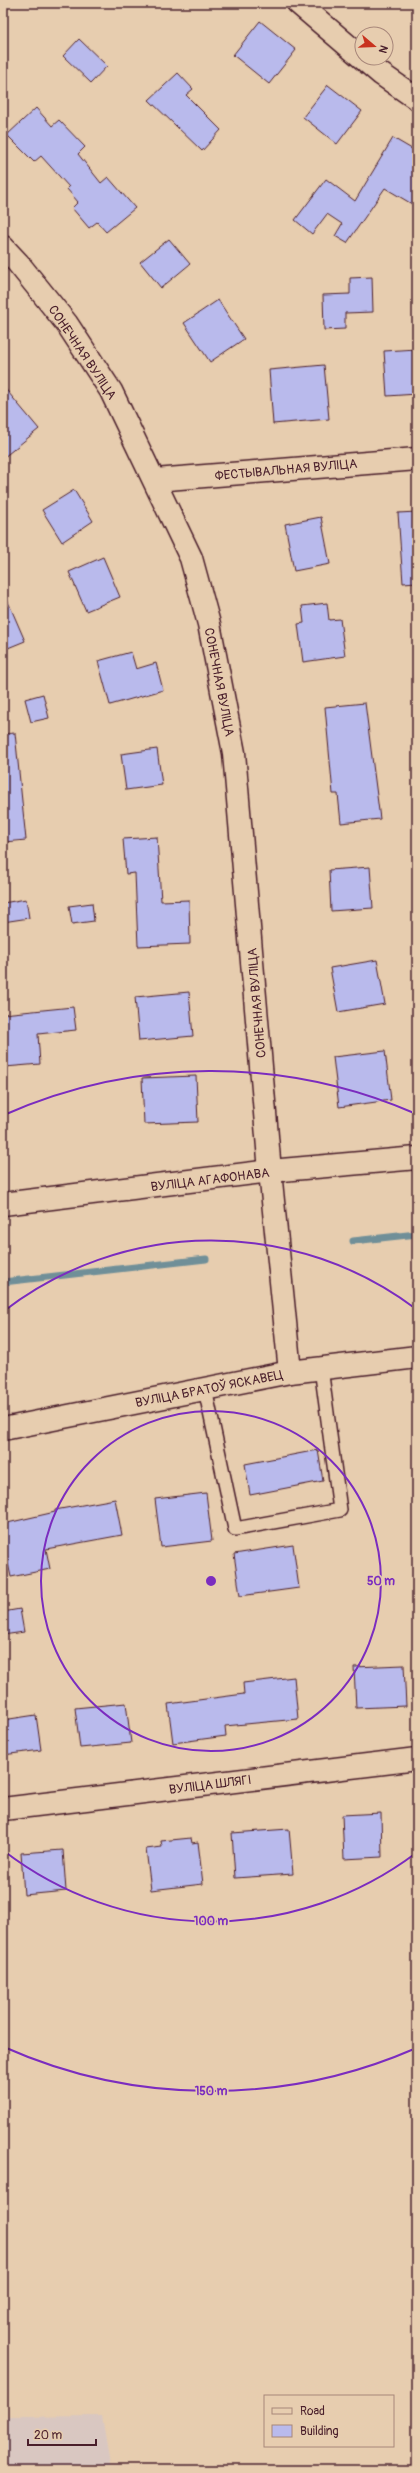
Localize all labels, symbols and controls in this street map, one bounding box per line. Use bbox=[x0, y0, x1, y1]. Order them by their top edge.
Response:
north arrow bbox=[354, 26, 394, 66]
text: N bbox=[375, 43, 390, 55]
street label: СОНЕЧНАЯ ВУЛІЦА bbox=[45, 302, 120, 403]
street label: ФЕСТЫВАЛЬНАЯ ВУЛІЦА bbox=[214, 456, 358, 484]
street label: СОНЕЧНАЯ ВУЛІЦА bbox=[201, 626, 238, 738]
street label: СОНЕЧНАЯ ВУЛІЦА bbox=[244, 947, 270, 1059]
street label: ВУЛІЦА АГАФОНАВА bbox=[150, 1165, 271, 1195]
street label: ВУЛІЦА БРАТОЎ ЯСКАВЕЦ bbox=[134, 1367, 284, 1411]
centre of rings bbox=[204, 1574, 218, 1588]
text: 50 m bbox=[367, 1574, 395, 1589]
street label: ВУЛІЦА ШЛЯГІ bbox=[168, 1772, 252, 1798]
text: 100 m bbox=[194, 1914, 229, 1929]
text: 150 m bbox=[195, 2084, 228, 2099]
legend bbox=[264, 2395, 394, 2447]
text: Road bbox=[300, 2404, 325, 2419]
scale bar bbox=[28, 2421, 96, 2447]
text: Building bbox=[300, 2424, 339, 2439]
text: 20 m bbox=[34, 2428, 63, 2443]

